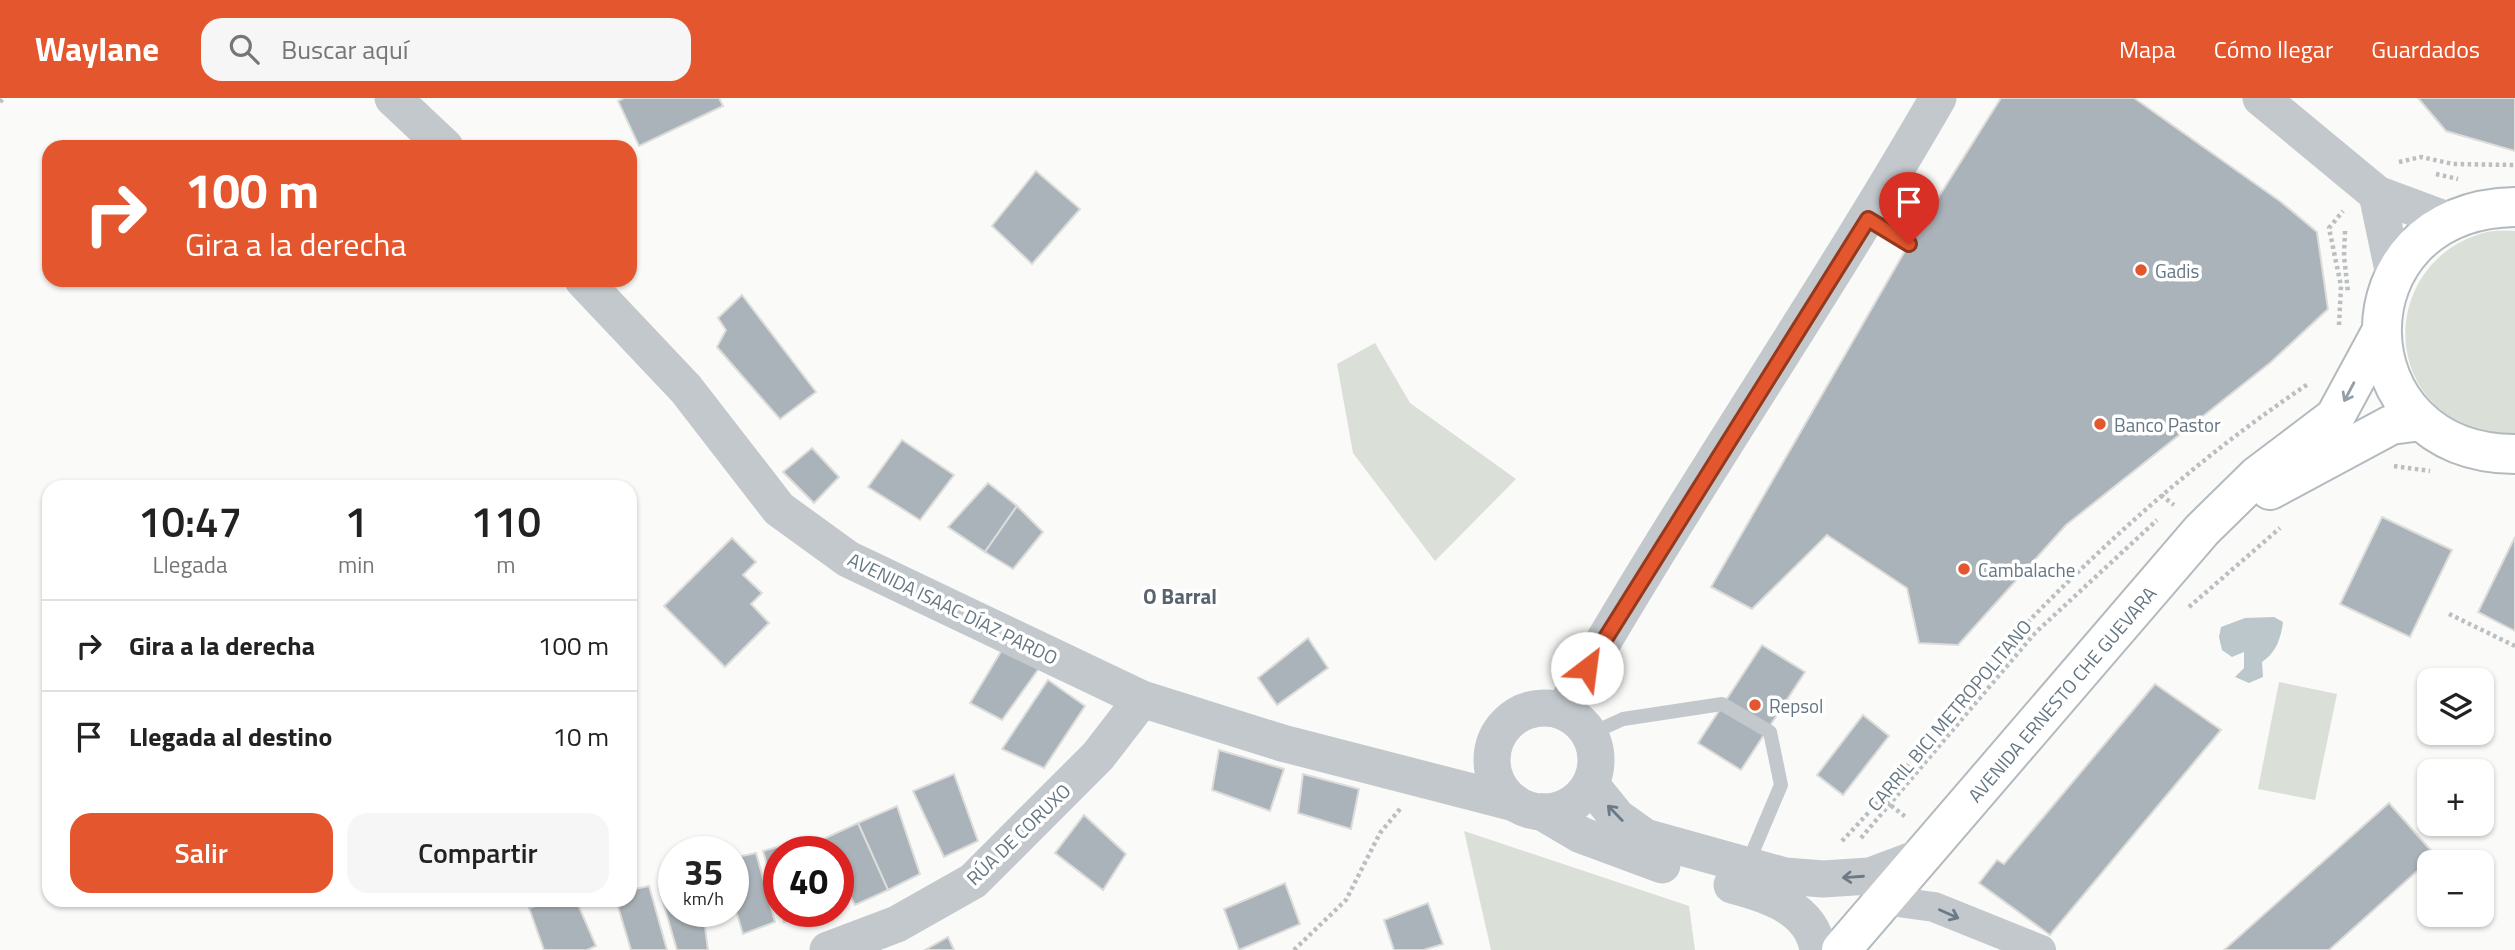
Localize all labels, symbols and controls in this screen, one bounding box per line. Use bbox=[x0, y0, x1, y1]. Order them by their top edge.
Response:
search box bbox=[201, 18, 691, 81]
text: Waylane bbox=[35, 24, 159, 74]
icon: search bbox=[225, 30, 263, 68]
text: Buscar aquí bbox=[281, 30, 408, 69]
text: Mapa bbox=[2119, 31, 2176, 67]
text: Cómo llegar bbox=[2214, 31, 2333, 67]
text: Guardados bbox=[2371, 31, 2480, 67]
text: 100 m bbox=[185, 152, 319, 227]
icon: right bbox=[70, 168, 161, 259]
pin bbox=[1879, 172, 1939, 244]
icon: arrive bbox=[1890, 183, 1928, 221]
text: Gira a la derecha bbox=[185, 220, 407, 268]
place label: Gadis bbox=[2155, 256, 2199, 285]
marker: Gadis bbox=[2133, 262, 2149, 278]
one-way arrow bbox=[2341, 381, 2355, 402]
place label: Banco Pastor bbox=[2114, 410, 2221, 439]
marker: Banco Pastor bbox=[2092, 416, 2108, 432]
text: 10:47 bbox=[138, 489, 242, 553]
text: 1 bbox=[345, 489, 368, 553]
text: 110 bbox=[471, 489, 541, 553]
street label: AVENIDA ISAAC DÍAZ PARDO bbox=[843, 545, 1063, 671]
text: Llegada bbox=[152, 547, 227, 582]
text: min bbox=[338, 547, 375, 582]
text: m bbox=[496, 547, 515, 582]
place label: Cambalache bbox=[1978, 555, 2075, 584]
marker: Cambalache bbox=[1956, 561, 1972, 577]
street label: AVENIDA ERNESTO CHE GUEVARA bbox=[1960, 579, 2163, 808]
district label: O Barral bbox=[1143, 580, 1217, 612]
street label: CARRIL BICI METROPOLITANO bbox=[1860, 613, 2038, 817]
text: Gira a la derecha bbox=[129, 626, 315, 665]
text: 100 m bbox=[538, 626, 609, 665]
icon: right bbox=[70, 627, 108, 665]
position arrow bbox=[1550, 631, 1624, 705]
map controls bbox=[2417, 668, 2494, 927]
button: layers bbox=[2417, 668, 2494, 745]
place label: Repsol bbox=[1769, 691, 1823, 720]
marker: Repsol bbox=[1747, 697, 1763, 713]
text: Llegada al destino bbox=[129, 717, 332, 756]
text: 10 m bbox=[552, 717, 609, 756]
icon: arrive bbox=[70, 718, 108, 756]
button: + bbox=[2417, 759, 2494, 836]
street label: RÚA DE CORUXO bbox=[959, 776, 1077, 892]
one-way arrow bbox=[1606, 805, 1623, 822]
button: Salir bbox=[70, 813, 333, 893]
button: Compartir bbox=[347, 813, 609, 893]
speed limit sign: 40 bbox=[763, 836, 854, 927]
text: 35 bbox=[684, 845, 723, 899]
button: − bbox=[2417, 850, 2494, 927]
one-way arrow bbox=[1842, 871, 1865, 884]
text: km/h bbox=[683, 885, 724, 912]
one-way arrow bbox=[1938, 908, 1959, 921]

